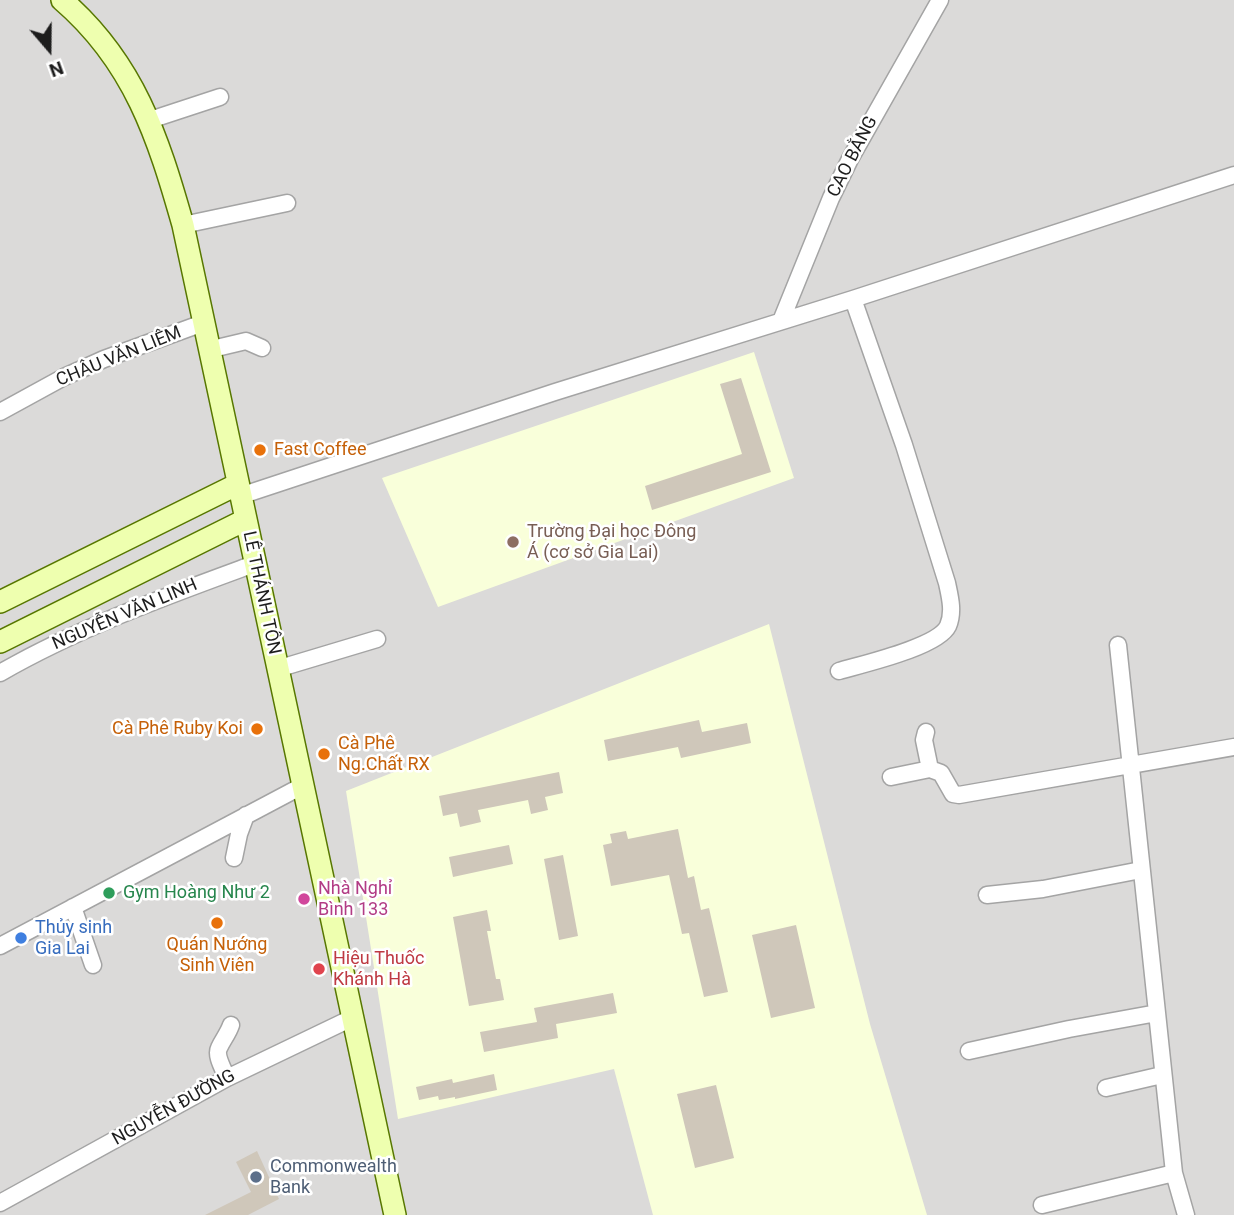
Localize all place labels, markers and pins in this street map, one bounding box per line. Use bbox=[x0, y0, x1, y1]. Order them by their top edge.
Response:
place label: Fast Coffee bbox=[274, 439, 366, 461]
marker: Fast Coffee bbox=[252, 442, 268, 458]
place label: Trường Đại học Đông Á (cơ sở Gia Lai) bbox=[527, 521, 696, 564]
marker: Trường Đại học Đông Á (cơ sở Gia Lai) bbox=[505, 534, 521, 550]
place label: Cà Phê Ruby Koi bbox=[112, 718, 243, 740]
marker: Cà Phê Ruby Koi bbox=[249, 721, 265, 737]
place label: Cà Phê Ng.Chất RX bbox=[338, 733, 430, 776]
marker: Cà Phê Ng.Chất RX bbox=[316, 746, 332, 762]
place label: Nhà Nghỉ Bình 133 bbox=[318, 878, 392, 920]
place label: Gym Hoàng Như 2 bbox=[123, 882, 270, 904]
marker: Gym Hoàng Như 2 bbox=[101, 885, 117, 901]
marker: Nhà Nghỉ Bình 133 bbox=[296, 891, 312, 907]
marker: Quán Nướng Sinh Viên bbox=[209, 915, 225, 931]
place label: Thủy sinh Gia Lai bbox=[35, 917, 112, 960]
marker: Thủy sinh Gia Lai bbox=[13, 930, 29, 946]
place label: Quán Nướng Sinh Viên bbox=[167, 934, 267, 976]
place label: Hiệu Thuốc Khánh Hà bbox=[333, 948, 424, 990]
marker: Hiệu Thuốc Khánh Hà bbox=[311, 961, 327, 977]
place label: Commonwealth Bank bbox=[270, 1156, 397, 1198]
marker: Commonwealth Bank bbox=[248, 1169, 264, 1185]

